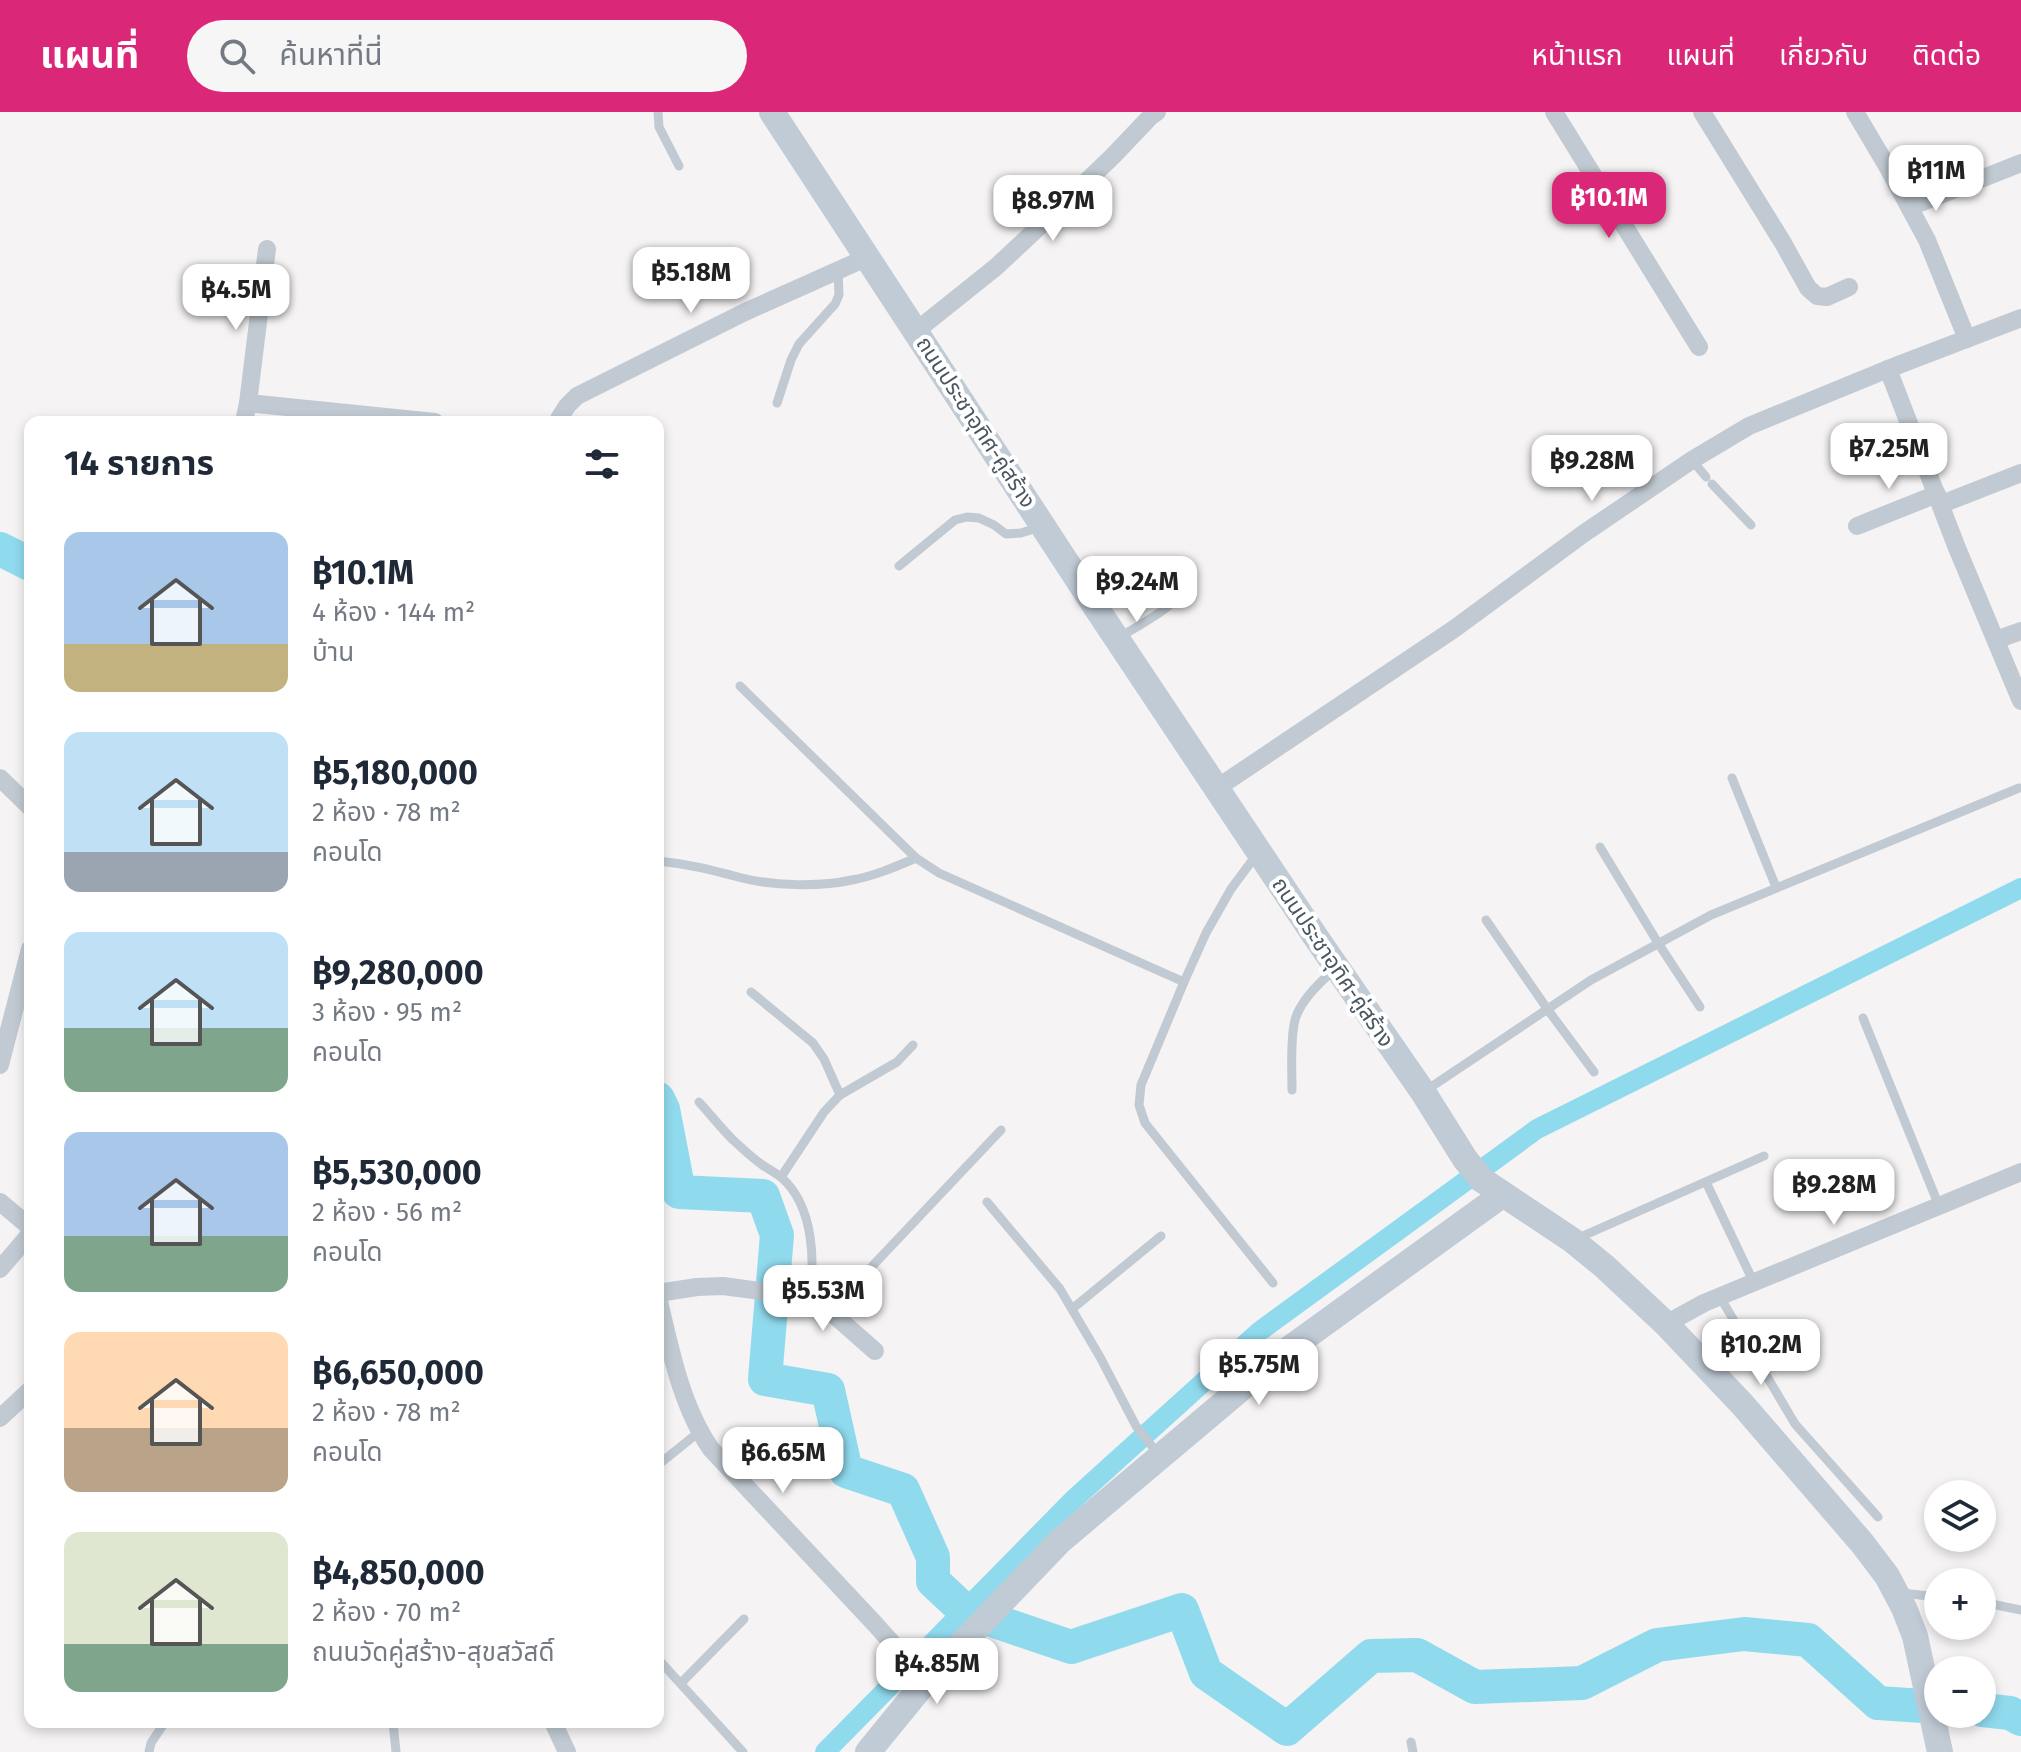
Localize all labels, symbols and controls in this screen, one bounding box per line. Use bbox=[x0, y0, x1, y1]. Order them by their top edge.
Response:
search box bbox=[187, 20, 747, 92]
text: แผนที่ bbox=[40, 32, 139, 78]
icon: search bbox=[215, 34, 259, 78]
text: ค้นหาที่นี่ bbox=[279, 37, 383, 73]
text: หน้าแรก bbox=[1532, 39, 1623, 72]
text: แผนที่ bbox=[1667, 39, 1735, 72]
text: เกี่ยวกับ bbox=[1779, 39, 1868, 72]
text: ติดต่อ bbox=[1912, 39, 1981, 72]
pin: ฿11M bbox=[1889, 145, 1983, 213]
text: ฿11M bbox=[1907, 155, 1965, 186]
pin: ฿10.1M bbox=[1544, 172, 1674, 240]
pin: ฿8.97M bbox=[988, 175, 1118, 243]
text: ฿10.1M bbox=[1570, 182, 1648, 213]
text: ฿8.97M bbox=[1011, 185, 1095, 216]
pin: ฿5.18M bbox=[626, 247, 756, 315]
text: ฿5.18M bbox=[651, 257, 731, 288]
pin: ฿4.5M bbox=[180, 264, 292, 332]
text: ฿4.5M bbox=[201, 274, 271, 305]
street label: ถนนประชาอุทิศ-คู่สร้าง bbox=[910, 331, 1042, 513]
pin: ฿7.25M bbox=[1824, 423, 1954, 491]
text: ฿7.25M bbox=[1848, 433, 1930, 464]
pin: ฿9.28M bbox=[1527, 435, 1657, 503]
icon: filters bbox=[580, 442, 624, 486]
text: 14 รายการ bbox=[64, 443, 214, 484]
text: ฿9.28M bbox=[1550, 445, 1634, 476]
text: ฿10.1M bbox=[312, 552, 414, 593]
pin: ฿9.24M bbox=[1072, 556, 1202, 624]
icon: home bbox=[128, 564, 224, 660]
text: ฿9.24M bbox=[1095, 566, 1179, 597]
text: 4 ห้อง · 144 m² bbox=[312, 597, 475, 628]
text: บ้าน bbox=[312, 637, 354, 668]
text: ฿5,180,000 bbox=[312, 752, 478, 793]
icon: home bbox=[128, 764, 224, 860]
text: 2 ห้อง · 78 m² bbox=[312, 797, 461, 828]
text: คอนโด bbox=[312, 837, 383, 868]
street label: ถนนประชาอุทิศ-คู่สร้าง bbox=[1266, 872, 1400, 1052]
text: ฿9,280,000 bbox=[312, 952, 484, 993]
icon: home bbox=[128, 964, 224, 1060]
text: 3 ห้อง · 95 m² bbox=[312, 997, 462, 1028]
text: คอนโด bbox=[312, 1037, 383, 1068]
text: ฿5,530,000 bbox=[312, 1152, 482, 1193]
pin: ฿9.28M bbox=[1769, 1159, 1899, 1227]
icon: home bbox=[128, 1164, 224, 1260]
text: ฿9.28M bbox=[1792, 1169, 1876, 1200]
text: 2 ห้อง · 56 m² bbox=[312, 1197, 462, 1228]
text: คอนโด bbox=[312, 1237, 383, 1268]
pin: ฿5.53M bbox=[758, 1265, 888, 1333]
text: ฿5.53M bbox=[781, 1275, 865, 1306]
pin: ฿10.2M bbox=[1696, 1319, 1826, 1387]
text: ฿10.2M bbox=[1720, 1329, 1802, 1360]
pin: ฿5.75M bbox=[1194, 1339, 1324, 1407]
text: ฿5.75M bbox=[1218, 1349, 1300, 1380]
text: ฿6,650,000 bbox=[312, 1352, 484, 1393]
icon: home bbox=[128, 1364, 224, 1460]
text: 2 ห้อง · 78 m² bbox=[312, 1397, 461, 1428]
pin: ฿6.65M bbox=[718, 1427, 848, 1495]
text: คอนโด bbox=[312, 1437, 383, 1468]
text: ฿6.65M bbox=[740, 1437, 826, 1468]
map controls bbox=[1924, 1480, 1996, 1728]
button: layers bbox=[1924, 1480, 1996, 1552]
text: ฿4,850,000 bbox=[312, 1552, 485, 1593]
icon: home bbox=[128, 1564, 224, 1660]
button: + bbox=[1924, 1568, 1996, 1640]
text: 2 ห้อง · 70 m² bbox=[312, 1597, 461, 1628]
text: ถนนวัดคู่สร้าง-สุขสวัสดิ์ bbox=[312, 1637, 555, 1668]
pin: ฿4.85M bbox=[872, 1638, 1002, 1706]
text: ฿4.85M bbox=[894, 1648, 980, 1679]
button: − bbox=[1924, 1656, 1996, 1728]

